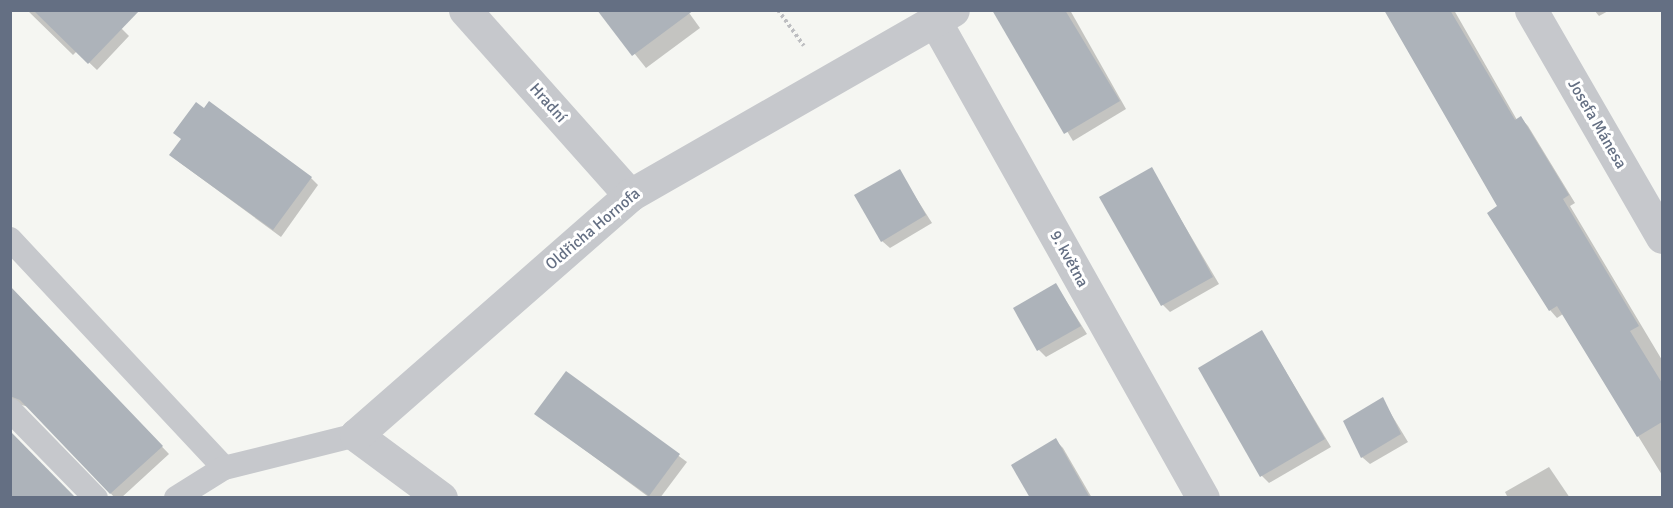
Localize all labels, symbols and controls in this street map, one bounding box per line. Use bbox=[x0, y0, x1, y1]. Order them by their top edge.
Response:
street label: Josefa Mánesa bbox=[1564, 76, 1630, 172]
street label: Hradní bbox=[525, 79, 571, 127]
street label: Oldřicha Hornofa bbox=[542, 184, 644, 274]
street label: 9. května bbox=[1046, 227, 1092, 291]

